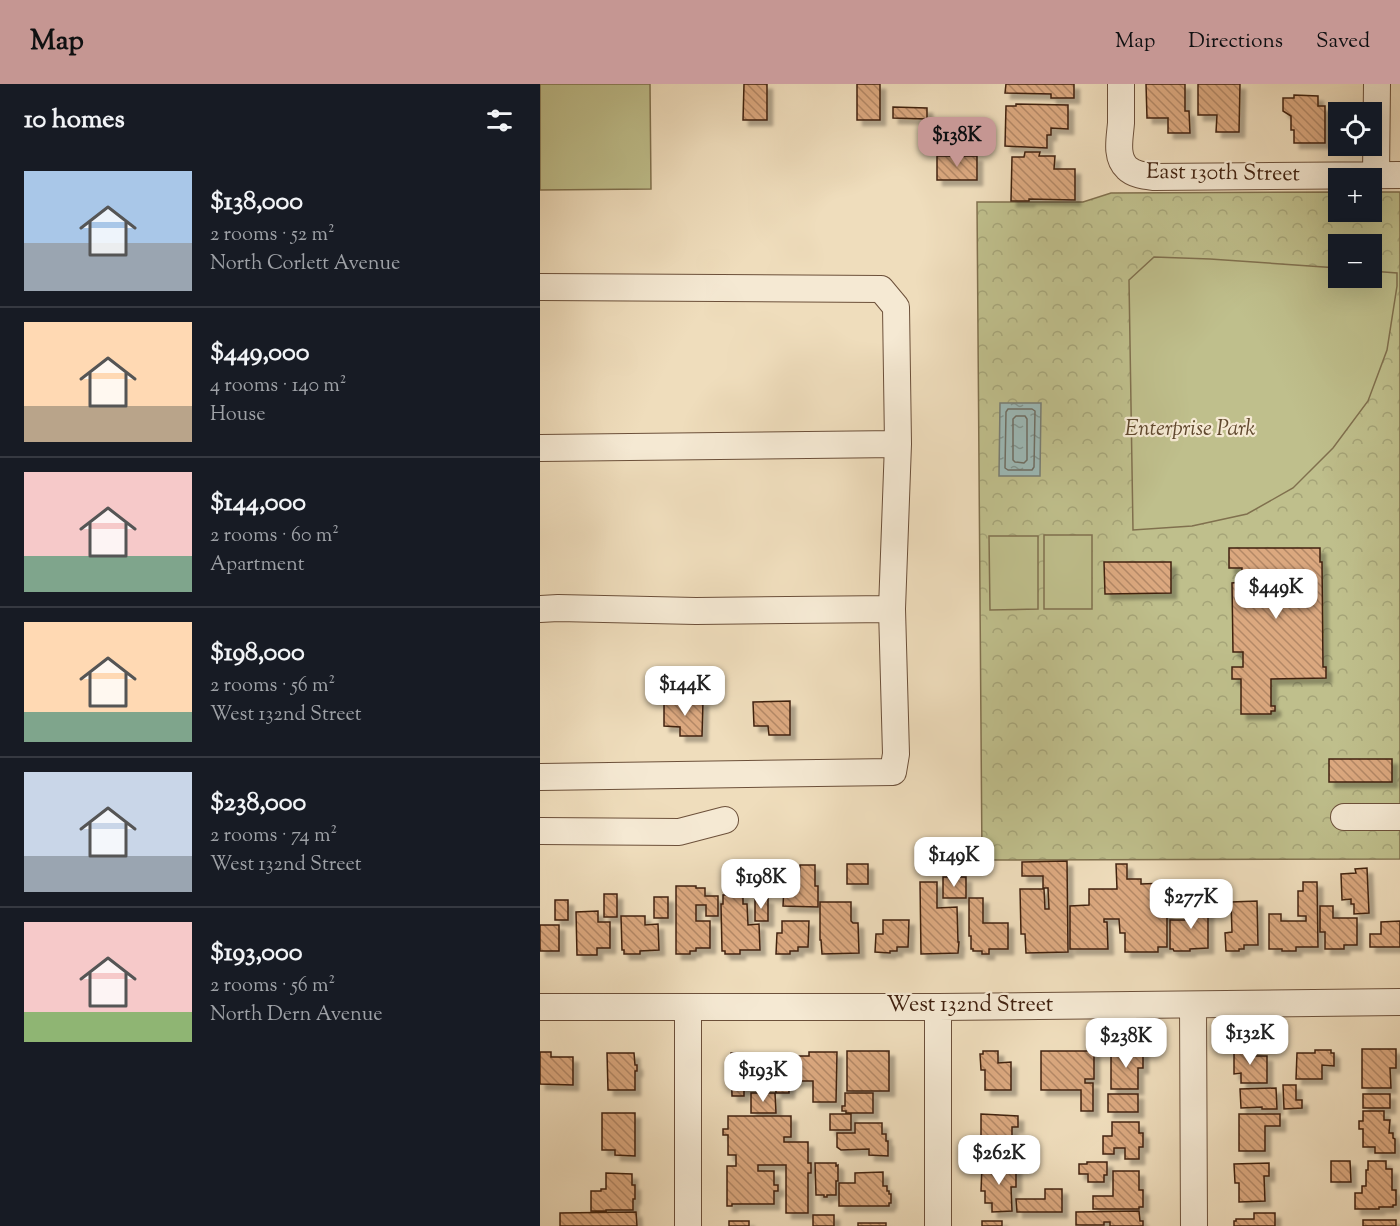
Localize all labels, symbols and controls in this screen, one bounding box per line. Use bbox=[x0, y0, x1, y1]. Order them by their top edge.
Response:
text: Map bbox=[30, 22, 84, 62]
text: Map bbox=[1115, 27, 1155, 57]
text: Directions bbox=[1188, 27, 1283, 57]
text: Saved bbox=[1316, 27, 1370, 57]
text: 10 homes bbox=[24, 102, 125, 139]
map controls bbox=[1328, 102, 1382, 288]
button: locate bbox=[1328, 102, 1382, 156]
icon: filters bbox=[483, 104, 516, 137]
pin: $138K bbox=[915, 117, 999, 168]
text: $138K bbox=[932, 122, 982, 151]
street label: East 130th Street bbox=[1146, 157, 1301, 191]
button: + bbox=[1328, 168, 1382, 222]
text: $138,000 bbox=[210, 184, 303, 221]
icon: home bbox=[72, 195, 144, 267]
text: 2 rooms · 52 m² bbox=[210, 221, 335, 250]
button: − bbox=[1328, 234, 1382, 288]
text: North Corlett Avenue bbox=[210, 250, 400, 279]
text: $449,000 bbox=[210, 335, 309, 372]
icon: home bbox=[72, 346, 144, 418]
text: 4 rooms · 140 m² bbox=[210, 372, 347, 401]
text: House bbox=[210, 401, 265, 430]
park label: Enterprise Park bbox=[1124, 414, 1256, 446]
text: $144,000 bbox=[210, 485, 306, 522]
icon: home bbox=[72, 496, 144, 568]
text: 2 rooms · 60 m² bbox=[210, 522, 339, 551]
text: Apartment bbox=[210, 551, 305, 580]
pin: $449K bbox=[1234, 569, 1318, 620]
text: $449K bbox=[1249, 574, 1303, 603]
text: $198,000 bbox=[210, 635, 305, 672]
icon: home bbox=[72, 646, 144, 718]
pin: $144K bbox=[643, 666, 727, 717]
text: $144K bbox=[659, 671, 711, 700]
text: 2 rooms · 56 m² bbox=[210, 672, 335, 701]
text: West 132nd Street bbox=[210, 701, 362, 730]
text: $238,000 bbox=[210, 785, 306, 822]
icon: home bbox=[72, 796, 144, 868]
text: 2 rooms · 74 m² bbox=[210, 822, 337, 851]
pin: $149K bbox=[912, 837, 996, 888]
text: $149K bbox=[928, 842, 980, 871]
text: West 132nd Street bbox=[210, 851, 362, 880]
pin: $198K bbox=[719, 859, 803, 910]
text: $198K bbox=[735, 864, 787, 893]
pin: $277K bbox=[1149, 879, 1233, 930]
text: $277K bbox=[1164, 884, 1218, 913]
text: $193,000 bbox=[210, 935, 303, 972]
icon: home bbox=[72, 946, 144, 1018]
text: 2 rooms · 56 m² bbox=[210, 972, 335, 1001]
street label: West 132nd Street bbox=[887, 990, 1054, 1022]
text: North Dern Avenue bbox=[210, 1001, 383, 1030]
pin: $132K bbox=[1208, 1015, 1292, 1066]
pin: $238K bbox=[1084, 1018, 1168, 1069]
text: $132K bbox=[1225, 1020, 1275, 1049]
text: $238K bbox=[1100, 1023, 1152, 1052]
pin: $193K bbox=[721, 1052, 805, 1103]
text: $193K bbox=[738, 1057, 788, 1086]
pin: $262K bbox=[957, 1135, 1041, 1186]
text: $262K bbox=[972, 1140, 1026, 1169]

